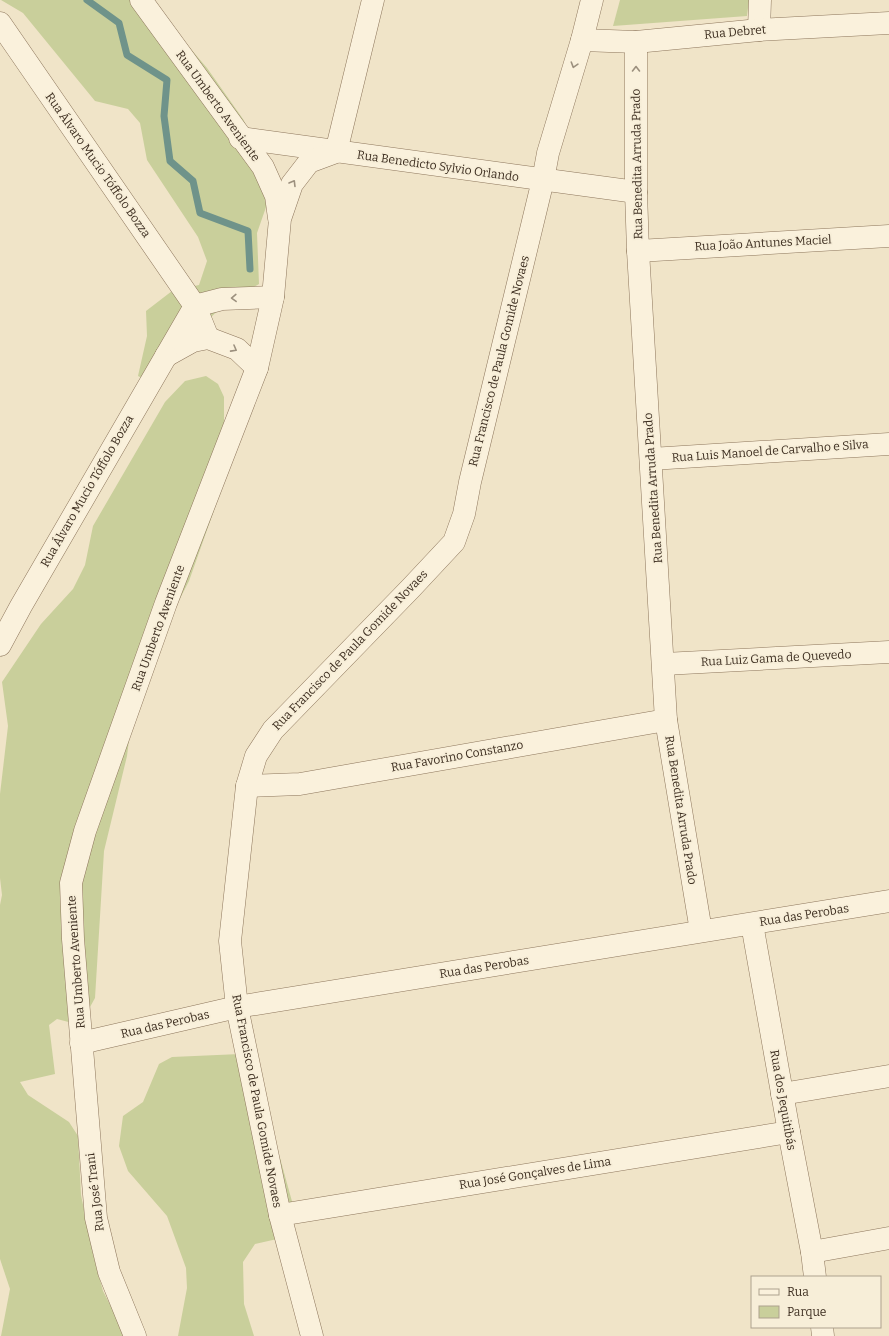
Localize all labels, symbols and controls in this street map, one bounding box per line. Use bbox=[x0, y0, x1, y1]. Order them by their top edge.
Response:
street label: Rua Debret bbox=[703, 22, 767, 42]
street label: Rua Umberto Aveniente bbox=[173, 48, 263, 164]
one-way arrow bbox=[570, 61, 579, 68]
one-way arrow bbox=[632, 66, 640, 72]
street label: Rua Benedita Arruda Prado bbox=[629, 88, 645, 240]
street label: Rua Álvaro Mucio Tóffolo Bozza bbox=[43, 89, 154, 240]
street label: Rua Benedicto Sylvio Orlando bbox=[356, 148, 520, 184]
one-way arrow bbox=[289, 180, 296, 187]
street label: Rua João Antunes Maciel bbox=[694, 232, 832, 254]
street label: Rua Francisco de Paula Gomide Novaes bbox=[466, 254, 532, 468]
one-way arrow bbox=[231, 294, 237, 303]
one-way arrow bbox=[230, 344, 238, 352]
street label: Rua Álvaro Mucio Tóffolo Bozza bbox=[37, 412, 137, 570]
street label: Rua Benedita Arruda Prado bbox=[641, 412, 665, 564]
street label: Rua Luis Manoel de Carvalho e Silva bbox=[671, 437, 869, 465]
street label: Rua Umberto Aveniente bbox=[129, 563, 187, 693]
street label: Rua Francisco de Paula Gomide Novaes bbox=[270, 567, 431, 733]
street label: Rua Luiz Gama de Quevedo bbox=[700, 647, 852, 669]
street label: Rua Benedita Arruda Prado bbox=[662, 734, 700, 886]
street label: Rua Favorino Constanzo bbox=[390, 737, 524, 775]
street label: Rua Umberto Aveniente bbox=[64, 895, 88, 1029]
street label: Rua das Perobas bbox=[758, 901, 850, 929]
street label: Rua das Perobas bbox=[438, 953, 530, 981]
street label: Rua Francisco de Paula Gomide Novaes bbox=[229, 993, 285, 1209]
street label: Rua das Perobas bbox=[119, 1007, 211, 1041]
street label: Rua dos Jequitibás bbox=[767, 1049, 799, 1152]
street label: Rua José Trani bbox=[83, 1152, 107, 1232]
street label: Rua José Gonçalves de Lima bbox=[458, 1154, 612, 1192]
legend bbox=[751, 1276, 881, 1328]
text: Rua bbox=[787, 1285, 809, 1299]
text: Parque bbox=[787, 1305, 826, 1319]

